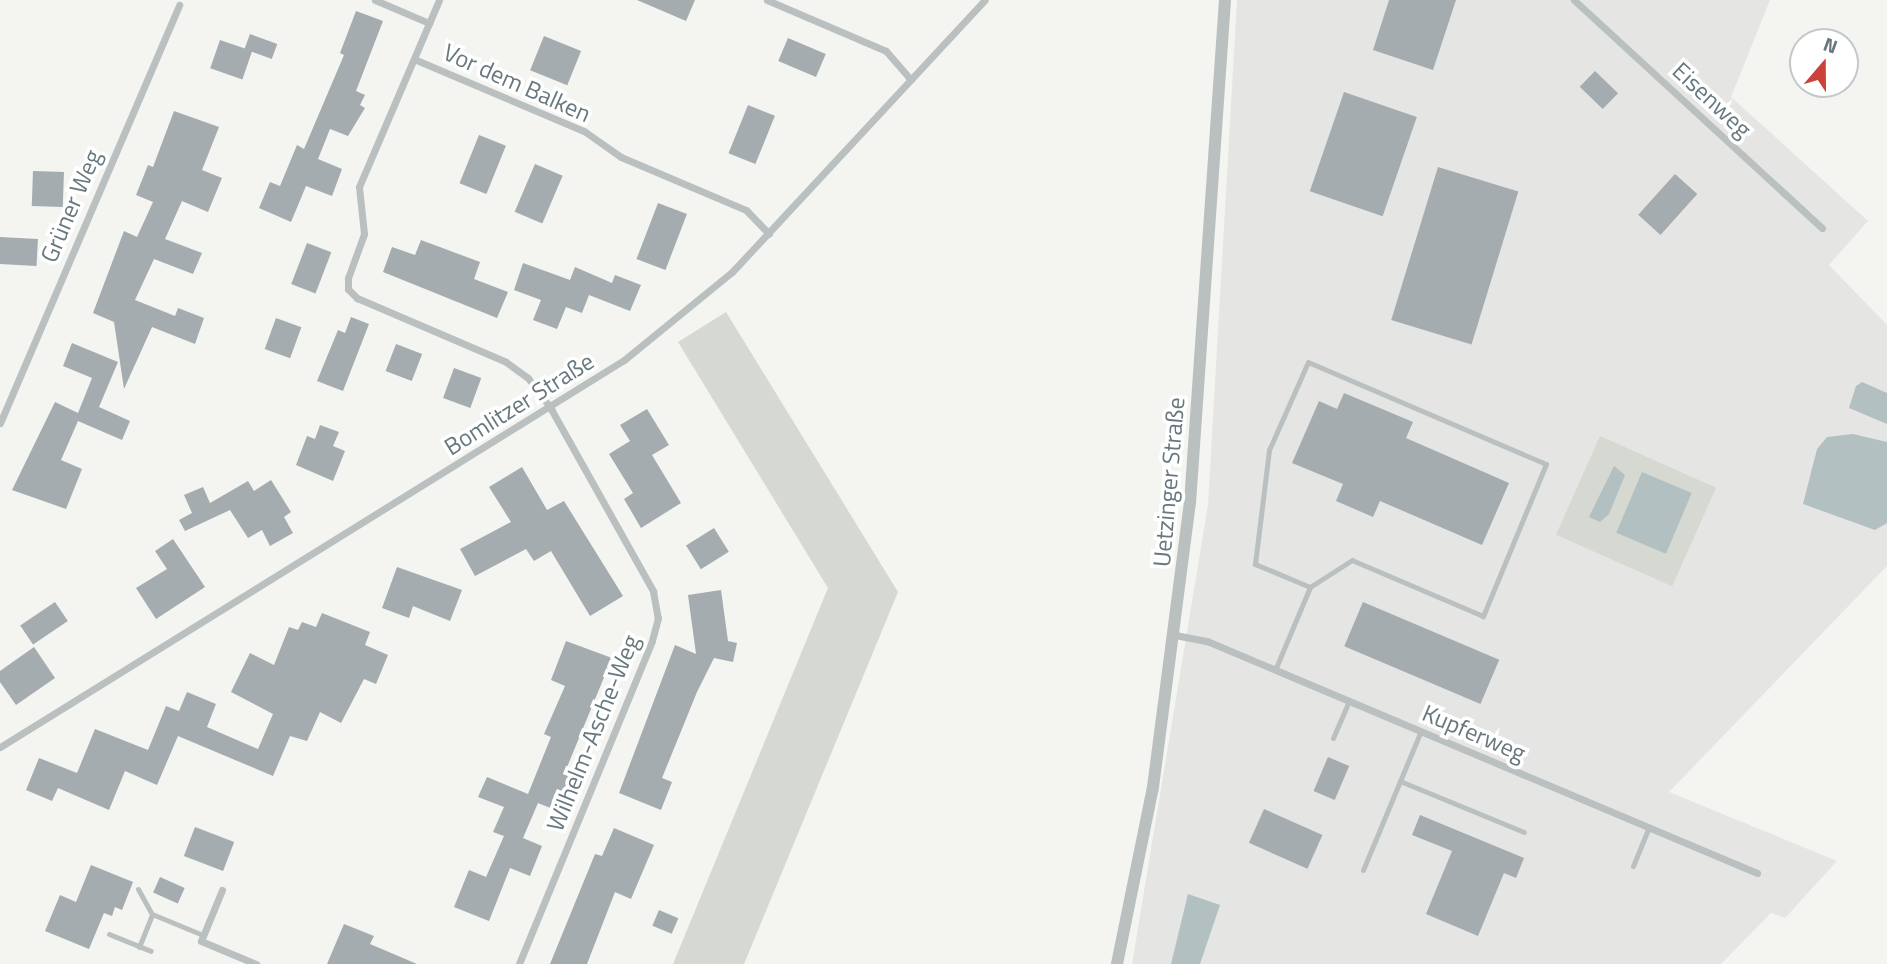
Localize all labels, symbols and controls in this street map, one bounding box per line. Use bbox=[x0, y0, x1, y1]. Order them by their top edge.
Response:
north arrow bbox=[1789, 28, 1859, 98]
text: N bbox=[1820, 29, 1842, 61]
street label: Vor dem Balken bbox=[439, 38, 595, 128]
street label: Eisenweg bbox=[1667, 56, 1757, 144]
street label: Grüner Weg bbox=[34, 145, 108, 267]
street label: Bomlitzer Straße bbox=[439, 347, 599, 461]
street label: Uetzinger Straße bbox=[1147, 396, 1191, 568]
street label: Wilhelm-Asche-Weg bbox=[540, 631, 646, 835]
street label: Kupferweg bbox=[1418, 698, 1530, 768]

